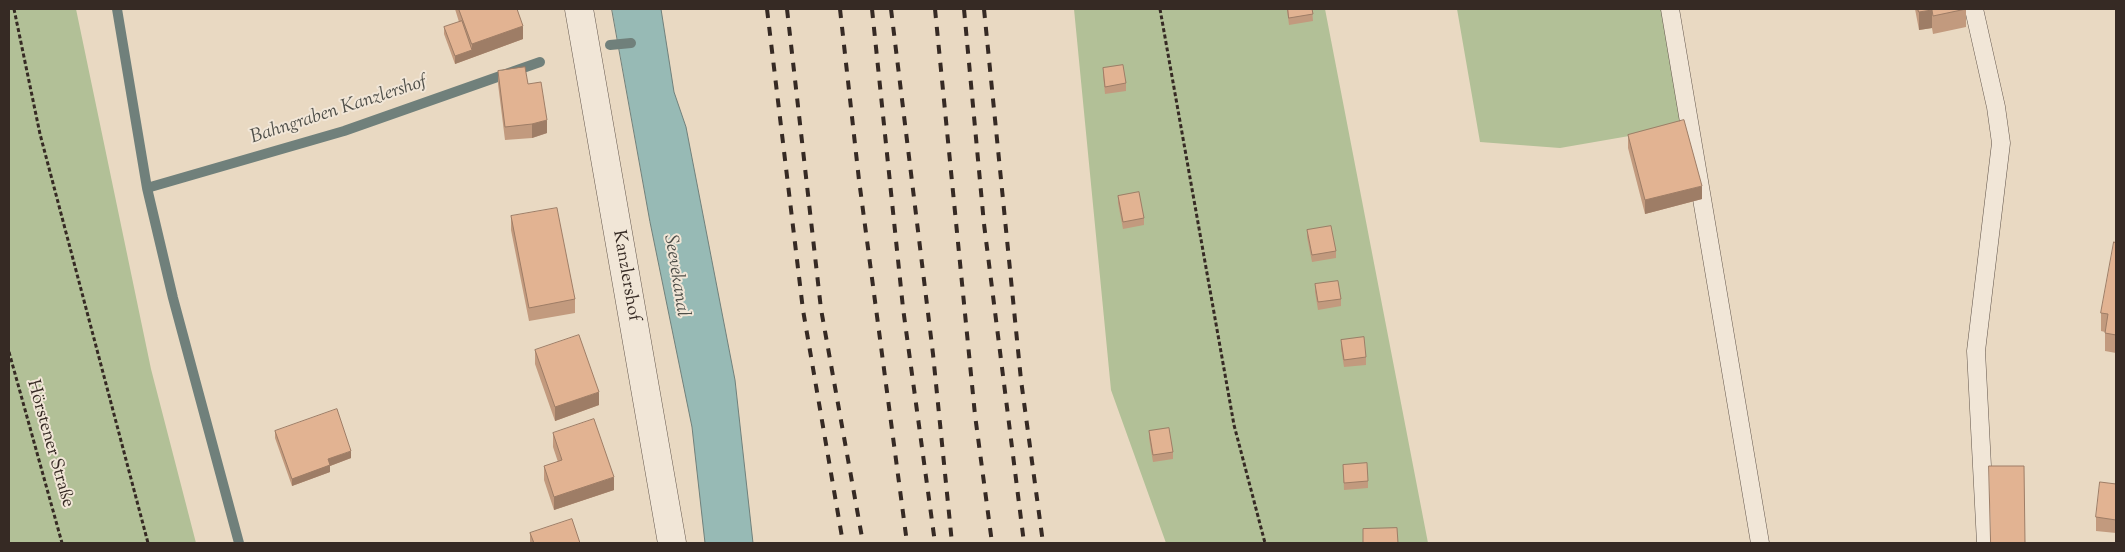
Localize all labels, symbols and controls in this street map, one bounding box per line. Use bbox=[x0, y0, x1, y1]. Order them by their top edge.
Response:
water label: Bahngraben Kanzlershof bbox=[248, 72, 430, 150]
street label: Kanzlershof bbox=[606, 229, 644, 323]
water label: Seevekanal bbox=[657, 233, 693, 319]
street label: Hörstener Straße bbox=[20, 378, 78, 510]

